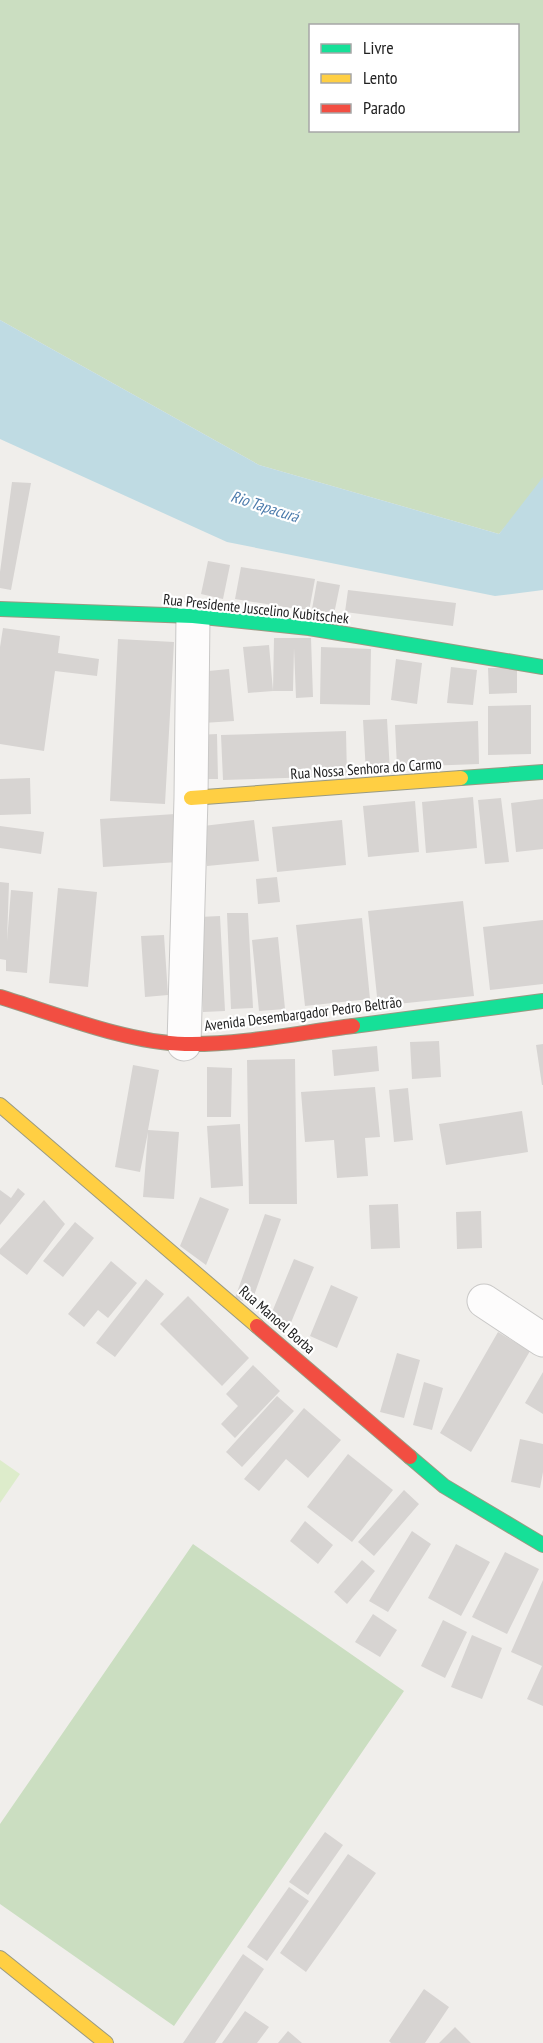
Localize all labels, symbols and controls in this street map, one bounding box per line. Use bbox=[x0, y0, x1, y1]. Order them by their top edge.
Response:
legend bbox=[309, 24, 519, 132]
text: Livre bbox=[363, 36, 394, 59]
text: Lento bbox=[363, 66, 398, 89]
text: Parado bbox=[363, 96, 406, 119]
water label: Rio Tapacurá bbox=[229, 486, 303, 527]
street label: Rua Presidente Juscelino Kubitschek bbox=[162, 589, 350, 628]
street label: Rua Nossa Senhora do Carmo bbox=[290, 754, 442, 783]
street label: Avenida Desembargador Pedro Beltrão bbox=[203, 992, 403, 1035]
street label: Rua Manoel Borba bbox=[235, 1281, 319, 1358]

